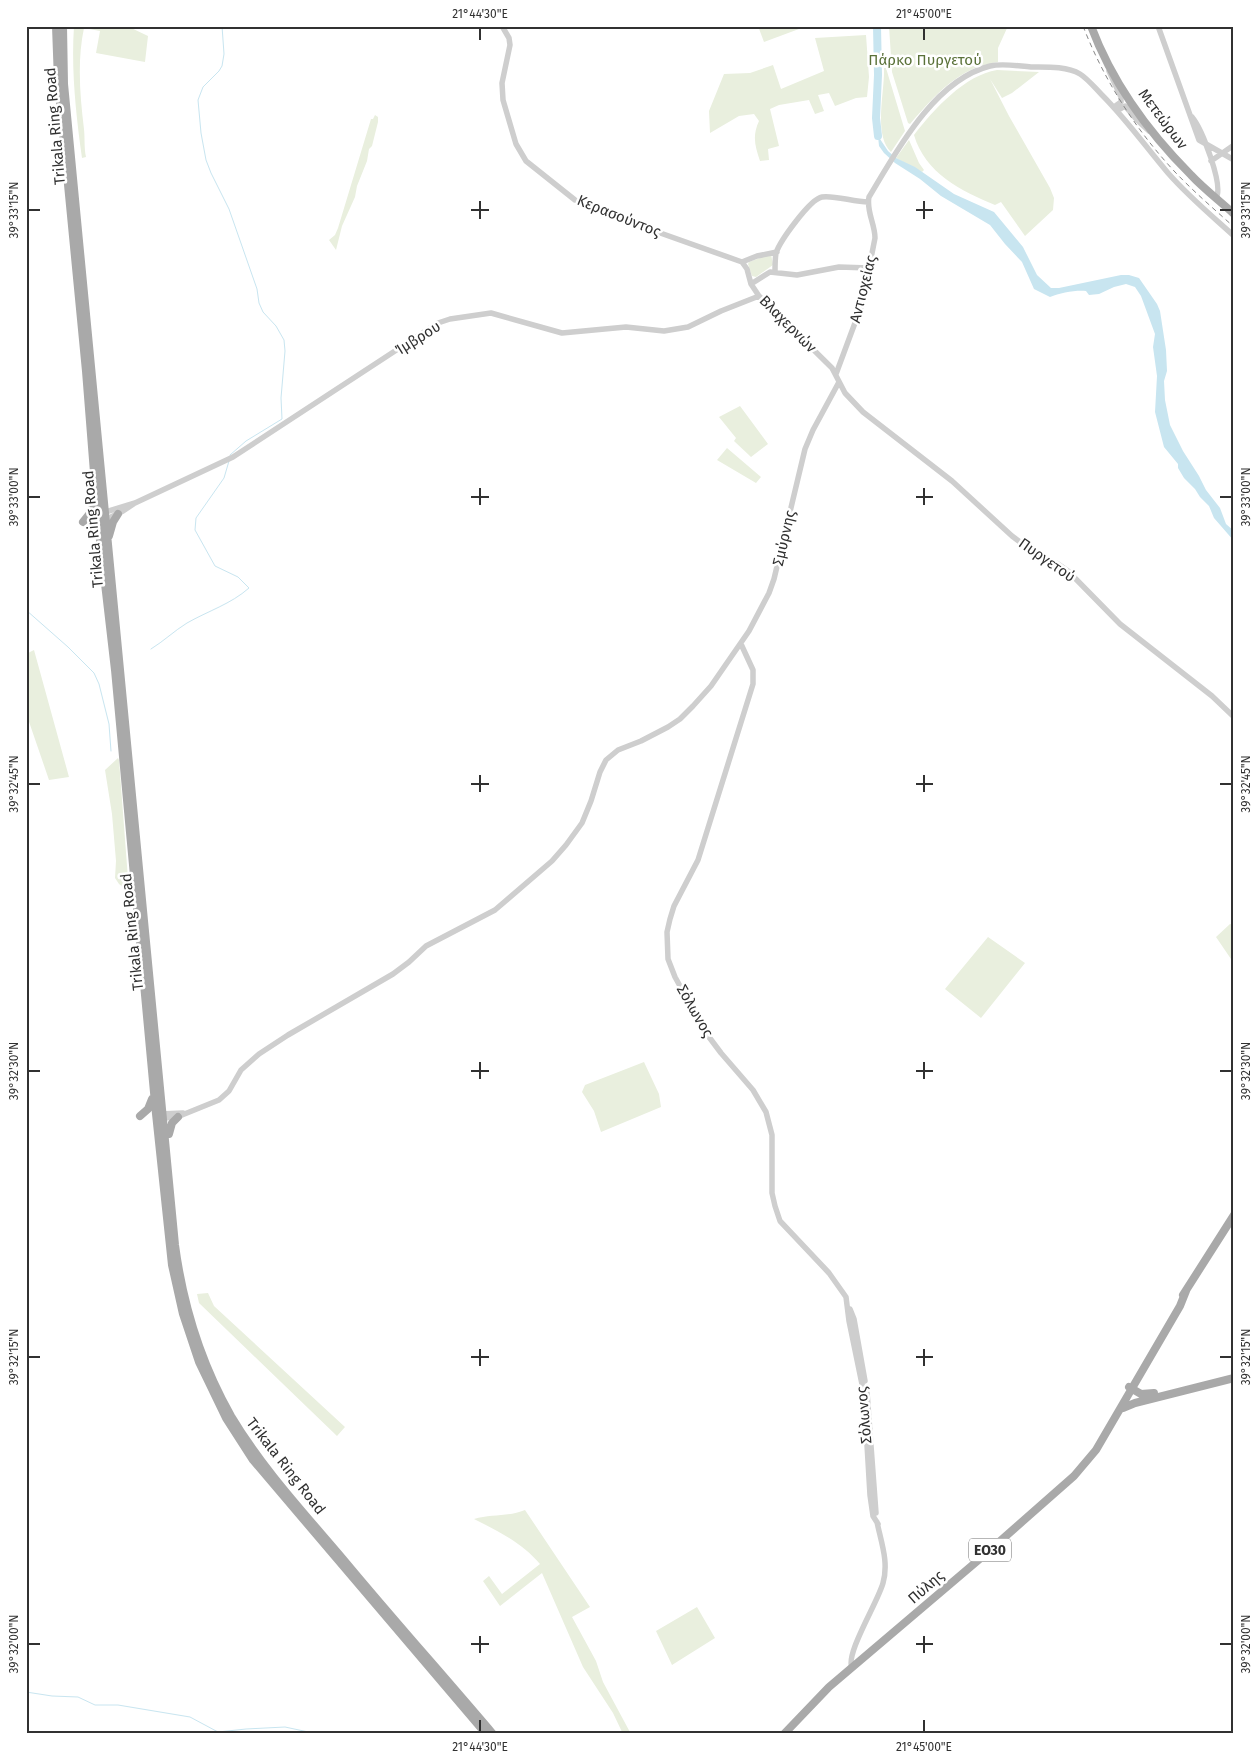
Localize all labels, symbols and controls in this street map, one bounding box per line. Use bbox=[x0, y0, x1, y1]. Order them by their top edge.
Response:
text: 21°44'30"E bbox=[452, 7, 508, 21]
text: 21°45'00"E bbox=[896, 7, 952, 21]
park label: Πάρκο Πυργετού bbox=[868, 51, 982, 69]
street label: Trikala Ring Road bbox=[41, 67, 69, 185]
street label: Μετεώρων bbox=[1134, 85, 1192, 153]
text: 39°33'15"N bbox=[7, 182, 21, 238]
text: 39°33'15"N bbox=[1239, 182, 1253, 238]
street label: Κερασούντος bbox=[575, 191, 663, 241]
street label: Αντιοχείας bbox=[846, 253, 880, 325]
street label: Βλαχερνών bbox=[756, 292, 821, 357]
street label: Ίμβρου bbox=[392, 317, 444, 359]
text: 39°33'00"N bbox=[7, 467, 21, 527]
text: 39°33'00"N bbox=[1239, 467, 1253, 527]
street label: Trikala Ring Road bbox=[79, 470, 107, 588]
street label: Σμύρνης bbox=[769, 508, 799, 568]
street label: Πυργετού bbox=[1015, 534, 1079, 586]
text: 39°32'45"N bbox=[7, 755, 21, 813]
text: 39°32'45"N bbox=[1239, 755, 1253, 813]
street label: Trikala Ring Road bbox=[117, 873, 147, 991]
street label: Σόλωνος bbox=[673, 982, 717, 1040]
text: 39°32'30"N bbox=[7, 1042, 21, 1100]
text: 39°32'30"N bbox=[1239, 1042, 1253, 1100]
text: 39°32'15"N bbox=[7, 1329, 21, 1385]
text: 39°32'15"N bbox=[1239, 1329, 1253, 1385]
street label: Σόλωνος bbox=[853, 1386, 875, 1444]
street label: Trikala Ring Road bbox=[243, 1414, 329, 1518]
road number: ΕΟ30 bbox=[969, 1538, 1011, 1562]
street label: Πύλης bbox=[904, 1566, 948, 1608]
text: 39°32'00"N bbox=[7, 1615, 21, 1674]
text: 39°32'00"N bbox=[1239, 1615, 1253, 1674]
text: 21°44'30"E bbox=[452, 1740, 508, 1754]
text: 21°45'00"E bbox=[896, 1740, 952, 1754]

